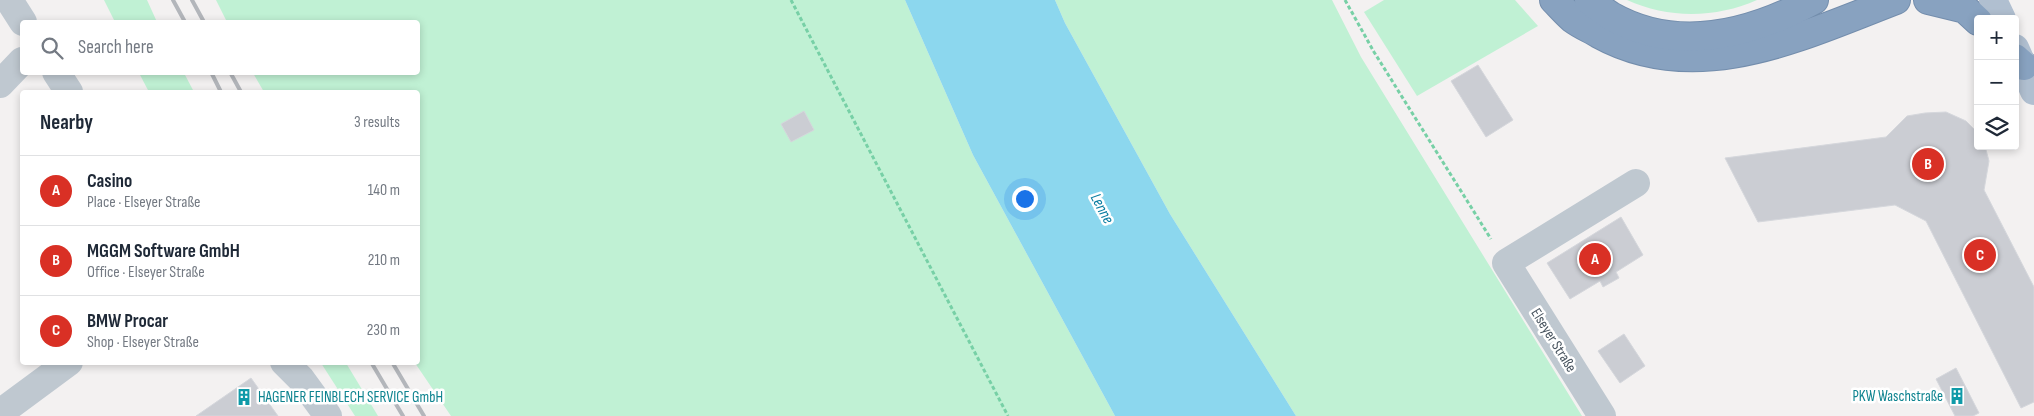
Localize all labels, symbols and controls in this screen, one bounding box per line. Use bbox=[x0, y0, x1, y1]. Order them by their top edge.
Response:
map controls bbox=[1974, 15, 2019, 150]
button: + bbox=[1974, 15, 2019, 60]
search box bbox=[20, 20, 420, 75]
icon: search bbox=[38, 34, 66, 62]
text: Search here bbox=[78, 36, 154, 59]
button: − bbox=[1974, 60, 2019, 105]
button: layers bbox=[1974, 105, 2019, 150]
text: Nearby bbox=[40, 110, 93, 135]
text: 3 results bbox=[354, 113, 400, 132]
pin: B bbox=[1912, 145, 1944, 183]
text: Casino bbox=[87, 170, 132, 193]
text: A bbox=[52, 181, 60, 200]
text: 140 m bbox=[368, 181, 400, 200]
your location bbox=[1012, 186, 1038, 212]
water label: Lenne bbox=[1086, 190, 1117, 227]
text: Place · Elseyer Straße bbox=[87, 193, 201, 212]
pin: C bbox=[1964, 236, 1996, 274]
text: MGGM Software GmbH bbox=[87, 240, 240, 263]
pin: A bbox=[1579, 240, 1611, 278]
text: B bbox=[52, 251, 60, 270]
text: 210 m bbox=[368, 251, 400, 270]
text: Office · Elseyer Straße bbox=[87, 263, 205, 282]
street label: Elseyer Straße bbox=[1526, 305, 1581, 376]
text: BMW Procar bbox=[87, 310, 168, 333]
text: C bbox=[52, 321, 60, 340]
text: 230 m bbox=[367, 321, 400, 340]
text: Shop · Elseyer Straße bbox=[87, 333, 199, 352]
building icon: PKW Waschstraße bbox=[1947, 386, 1967, 406]
building icon: HAGENER FEINBLECH SERVICE GmbH bbox=[234, 387, 254, 407]
place label: PKW Waschstraße bbox=[1852, 387, 1943, 406]
place label: HAGENER FEINBLECH SERVICE GmbH bbox=[258, 388, 443, 407]

